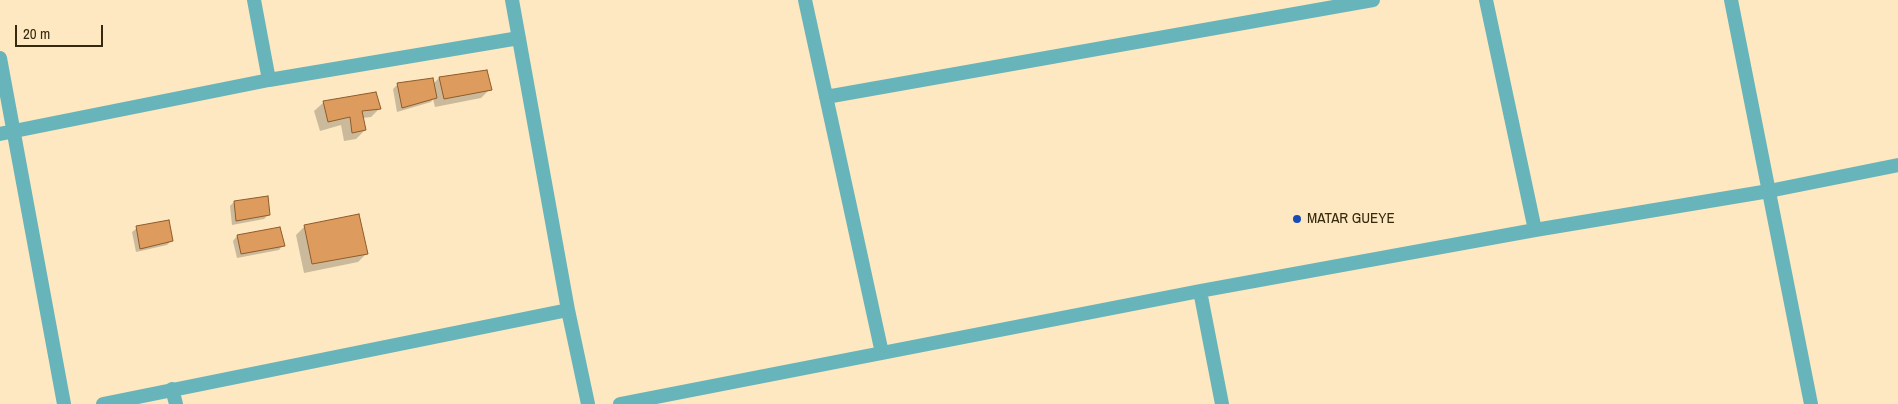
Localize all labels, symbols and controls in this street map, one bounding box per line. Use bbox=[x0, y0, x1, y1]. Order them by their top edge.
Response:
scale bar bbox=[18, 15, 105, 47]
text: 20 m bbox=[23, 23, 50, 44]
place label: MATAR GUEYE bbox=[1307, 210, 1395, 228]
marker: MATAR GUEYE bbox=[1291, 213, 1303, 225]

